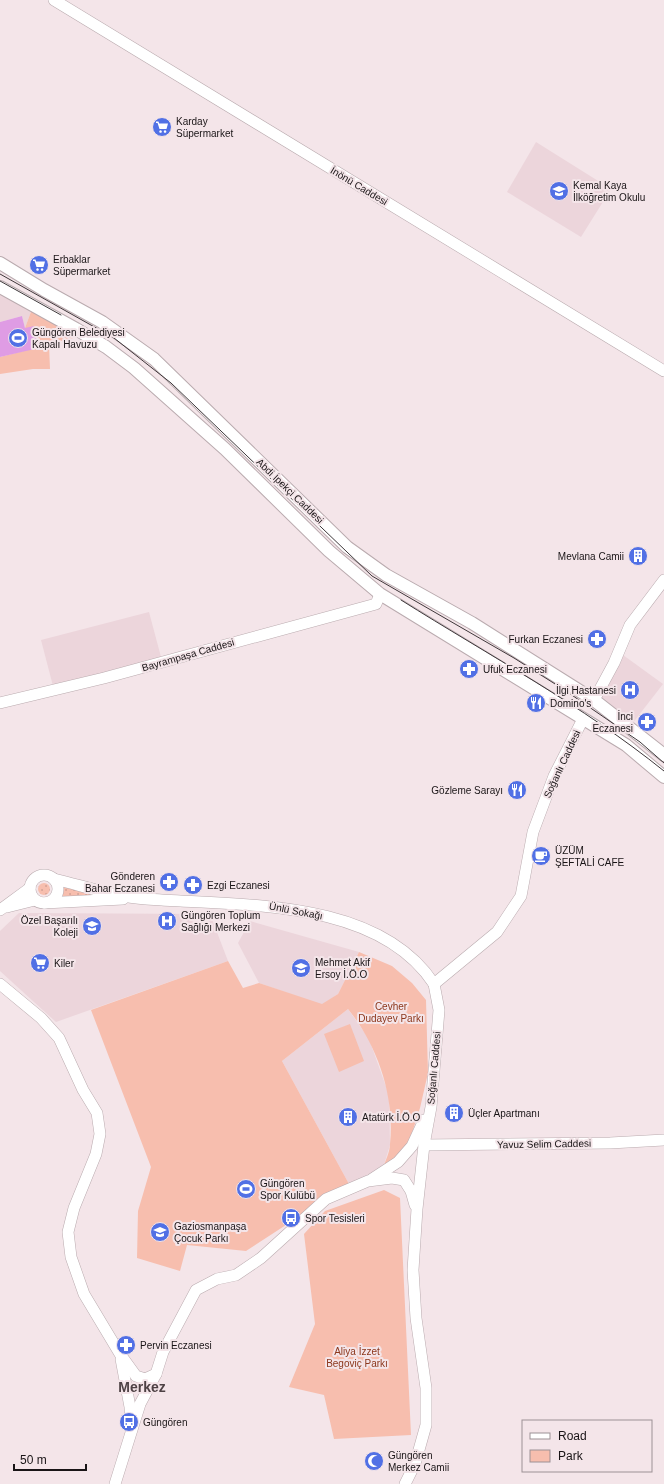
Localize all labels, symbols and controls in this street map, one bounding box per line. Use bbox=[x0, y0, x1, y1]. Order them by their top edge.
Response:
supermarket icon: Karday Süpermarket bbox=[151, 116, 173, 138]
place label: Karday Süpermarket bbox=[176, 116, 233, 139]
street label: İnönü Caddesi bbox=[329, 164, 390, 207]
school or university icon: Kemal Kaya İlköğretim Okulu bbox=[548, 180, 570, 202]
place label: Kemal Kaya İlköğretim Okulu bbox=[573, 180, 645, 203]
supermarket icon: Erbaklar Süpermarket bbox=[28, 254, 50, 276]
place label: Erbaklar Süpermarket bbox=[53, 254, 110, 277]
sports icon: Güngören Belediyesi Kapalı Havuzu bbox=[7, 327, 29, 349]
place label: Güngören Belediyesi Kapalı Havuzu bbox=[32, 327, 125, 350]
street label: Abdi İpekçi Caddesi bbox=[254, 456, 326, 526]
building icon: Mevlana Camii bbox=[627, 545, 649, 567]
place label: Mevlana Camii bbox=[558, 551, 624, 562]
pharmacy icon: Furkan Eczanesi bbox=[586, 628, 608, 650]
place label: Furkan Eczanesi bbox=[509, 634, 583, 645]
street label: Bayrampaşa Caddesi bbox=[141, 637, 235, 673]
pharmacy icon: Ufuk Eczanesi bbox=[458, 658, 480, 680]
place label: Ufuk Eczanesi bbox=[483, 664, 547, 675]
hospital icon: İlgi Hastanesi bbox=[619, 679, 641, 701]
place label: İlgi Hastanesi bbox=[556, 684, 616, 696]
restaurant icon: Domino's bbox=[525, 692, 547, 714]
place label: Domino's bbox=[550, 698, 591, 709]
place label: İnci Eczanesi bbox=[592, 710, 633, 734]
pharmacy icon: İnci Eczanesi bbox=[636, 711, 658, 733]
street label: Soğanlı Caddesi bbox=[542, 728, 582, 800]
restaurant icon: Gözleme Sarayı bbox=[506, 779, 528, 801]
place label: Gözleme Sarayı bbox=[431, 785, 503, 796]
cafe icon: ÜZÜM ŞEFTALİ CAFE bbox=[530, 845, 552, 867]
place label: ÜZÜM ŞEFTALİ CAFE bbox=[555, 845, 625, 868]
place label: Gönderen Bahar Eczanesi bbox=[85, 871, 155, 894]
pharmacy icon: Gönderen Bahar Eczanesi bbox=[158, 871, 180, 893]
pharmacy icon: Ezgi Eczanesi bbox=[182, 874, 204, 896]
place label: Ezgi Eczanesi bbox=[207, 880, 270, 891]
street label: Ünlü Sokağı bbox=[268, 900, 324, 922]
hospital icon: Güngören Toplum Sağlığı Merkezi bbox=[156, 910, 178, 932]
place label: Güngören Toplum Sağlığı Merkezi bbox=[181, 910, 260, 933]
place label: Özel Başarılı Koleji bbox=[21, 915, 78, 938]
school or university icon: Özel Başarılı Koleji bbox=[81, 915, 103, 937]
supermarket icon: Kiler bbox=[29, 952, 51, 974]
school or university icon: Mehmet Akif Ersoy İ.Ö.O bbox=[290, 957, 312, 979]
place label: Mehmet Akif Ersoy İ.Ö.O bbox=[315, 957, 370, 980]
place label: Kiler bbox=[54, 958, 75, 969]
park label: Cevher Dudayev Parkı bbox=[358, 1001, 424, 1024]
street label: Soğanlı Caddesi bbox=[425, 1031, 443, 1105]
building icon: Üçler Apartmanı bbox=[443, 1102, 465, 1124]
building icon: Atatürk İ.Ö.O bbox=[337, 1106, 359, 1128]
place label: Üçler Apartmanı bbox=[468, 1108, 540, 1119]
place label: Atatürk İ.Ö.O bbox=[362, 1111, 421, 1123]
street label: Yavuz Selim Caddesi bbox=[497, 1138, 591, 1150]
sports icon: Güngören Spor Kulübü bbox=[235, 1178, 257, 1200]
place label: Güngören Spor Kulübü bbox=[260, 1178, 315, 1201]
bus stop icon: Spor Tesisleri bbox=[280, 1207, 302, 1229]
place label: Spor Tesisleri bbox=[305, 1213, 365, 1224]
school or university icon: Gaziosmanpaşa Çocuk Parkı bbox=[149, 1221, 171, 1243]
place label: Gaziosmanpaşa Çocuk Parkı bbox=[174, 1221, 247, 1244]
pharmacy icon: Pervin Eczanesi bbox=[115, 1334, 137, 1356]
place label: Pervin Eczanesi bbox=[140, 1340, 212, 1351]
park label: Aliya İzzet Begoviç Parkı bbox=[326, 1345, 388, 1369]
district label: Merkez bbox=[118, 1379, 166, 1395]
bus stop icon: Güngören bbox=[118, 1411, 140, 1433]
place label: Güngören bbox=[143, 1417, 187, 1428]
legend bbox=[522, 1420, 652, 1472]
text: Road bbox=[558, 1429, 587, 1443]
scale bar bbox=[14, 1446, 86, 1472]
text: Park bbox=[558, 1449, 584, 1463]
mosque icon: Güngören Merkez Camii bbox=[363, 1450, 385, 1472]
place label: Güngören Merkez Camii bbox=[388, 1450, 449, 1473]
text: 50 m bbox=[20, 1453, 47, 1467]

